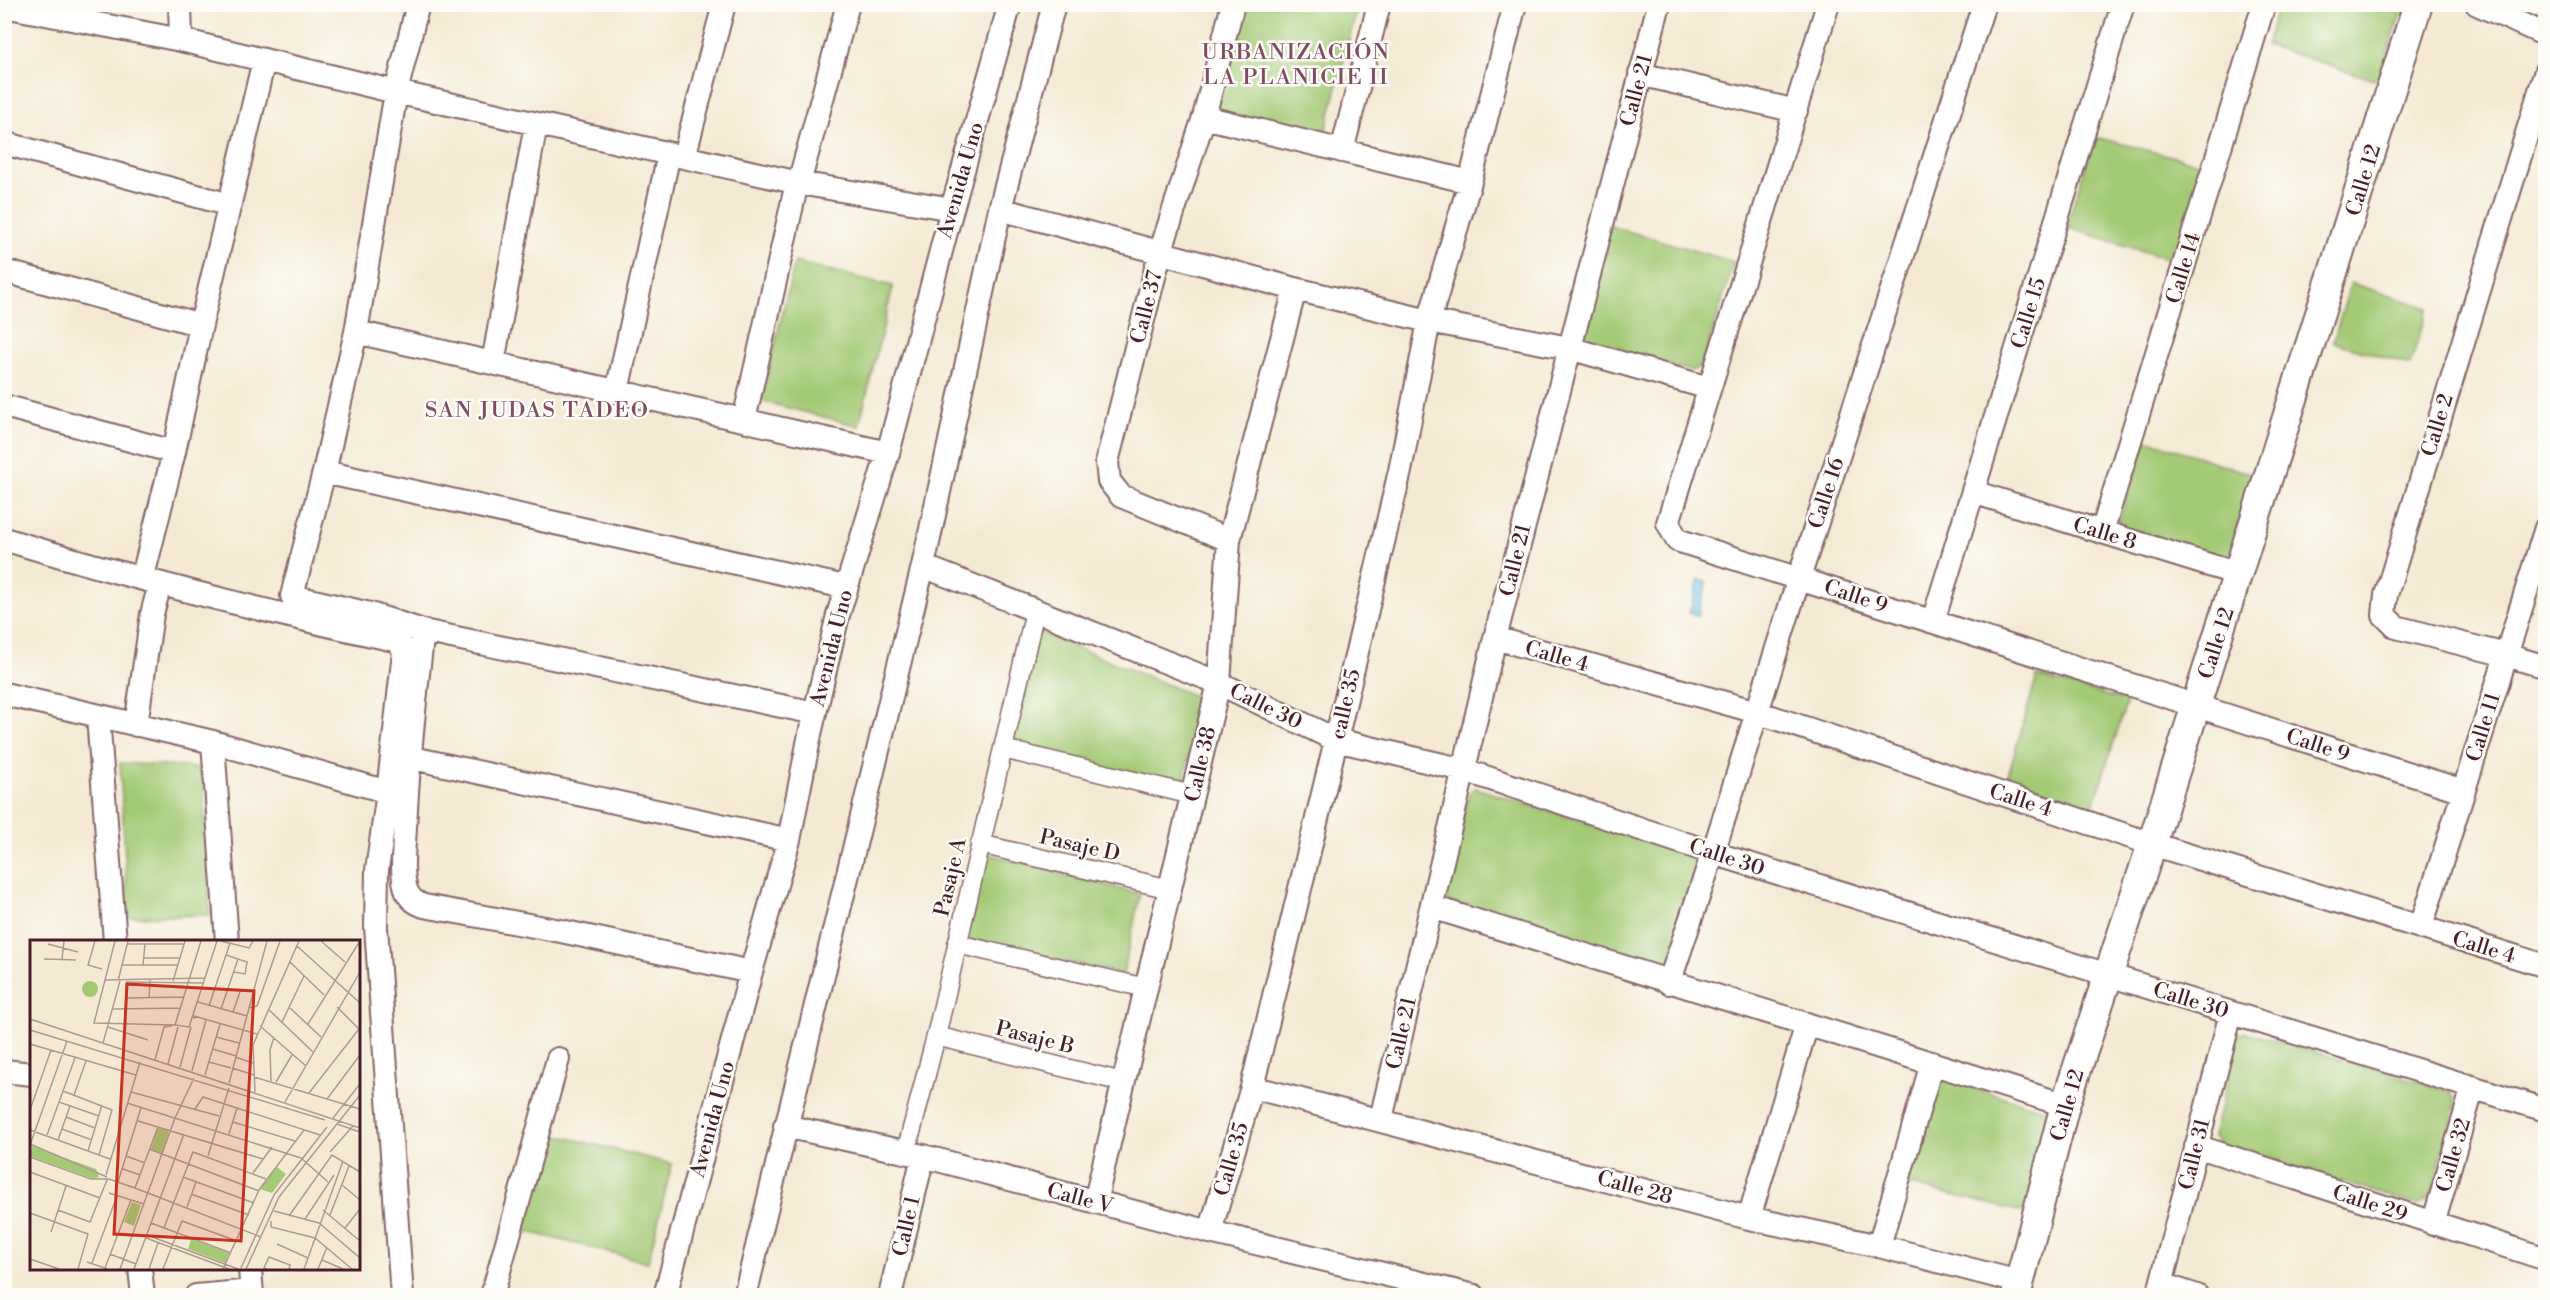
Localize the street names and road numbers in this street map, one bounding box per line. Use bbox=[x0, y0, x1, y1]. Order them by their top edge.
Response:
street label: Calle 21 bbox=[1615, 51, 1659, 129]
street label: Avenida Uno bbox=[932, 119, 990, 242]
street label: Calle 12 bbox=[2341, 141, 2387, 219]
street label: Calle 14 bbox=[2161, 230, 2207, 307]
street label: Calle 37 bbox=[1125, 268, 1169, 346]
street label: Calle 15 bbox=[2006, 275, 2052, 352]
street label: Calle 2 bbox=[2416, 391, 2460, 460]
street label: Calle 16 bbox=[1803, 454, 1851, 532]
street label: Calle 8 bbox=[2070, 512, 2140, 556]
street label: Calle 21 bbox=[1494, 521, 1537, 599]
street label: Calle 9 bbox=[1821, 575, 1891, 619]
street label: Avenida Uno bbox=[805, 587, 859, 710]
street label: Calle 12 bbox=[2193, 604, 2241, 682]
street label: Calle 4 bbox=[1522, 636, 1592, 678]
street label: calle 35 bbox=[1325, 666, 1367, 742]
street label: Calle 30 bbox=[1225, 678, 1306, 736]
street label: Calle 11 bbox=[2461, 689, 2507, 765]
street label: Calle 38 bbox=[1180, 724, 1222, 805]
street label: Calle 9 bbox=[2283, 724, 2353, 768]
street label: Calle 4 bbox=[1986, 779, 2056, 823]
street label: Pasaje D bbox=[1037, 824, 1123, 868]
street label: Calle 30 bbox=[1686, 834, 1768, 882]
street label: Pasaje A bbox=[929, 835, 973, 919]
street label: Calle 4 bbox=[2449, 926, 2519, 970]
street label: Calle 30 bbox=[2150, 977, 2232, 1025]
street label: Calle 21 bbox=[1381, 994, 1423, 1072]
street label: Pasaje B bbox=[993, 1016, 1077, 1060]
street label: Avenida Uno bbox=[685, 1058, 741, 1181]
street label: Calle 12 bbox=[2045, 1066, 2091, 1144]
street label: Calle 32 bbox=[2431, 1115, 2477, 1195]
street label: Calle 31 bbox=[2174, 1116, 2216, 1193]
street label: Calle 35 bbox=[1209, 1119, 1255, 1199]
street label: Calle 28 bbox=[1594, 1165, 1675, 1211]
street label: Calle V bbox=[1044, 1178, 1117, 1221]
street label: Calle 29 bbox=[2329, 1180, 2410, 1228]
street label: Calle 1 bbox=[887, 1193, 927, 1259]

